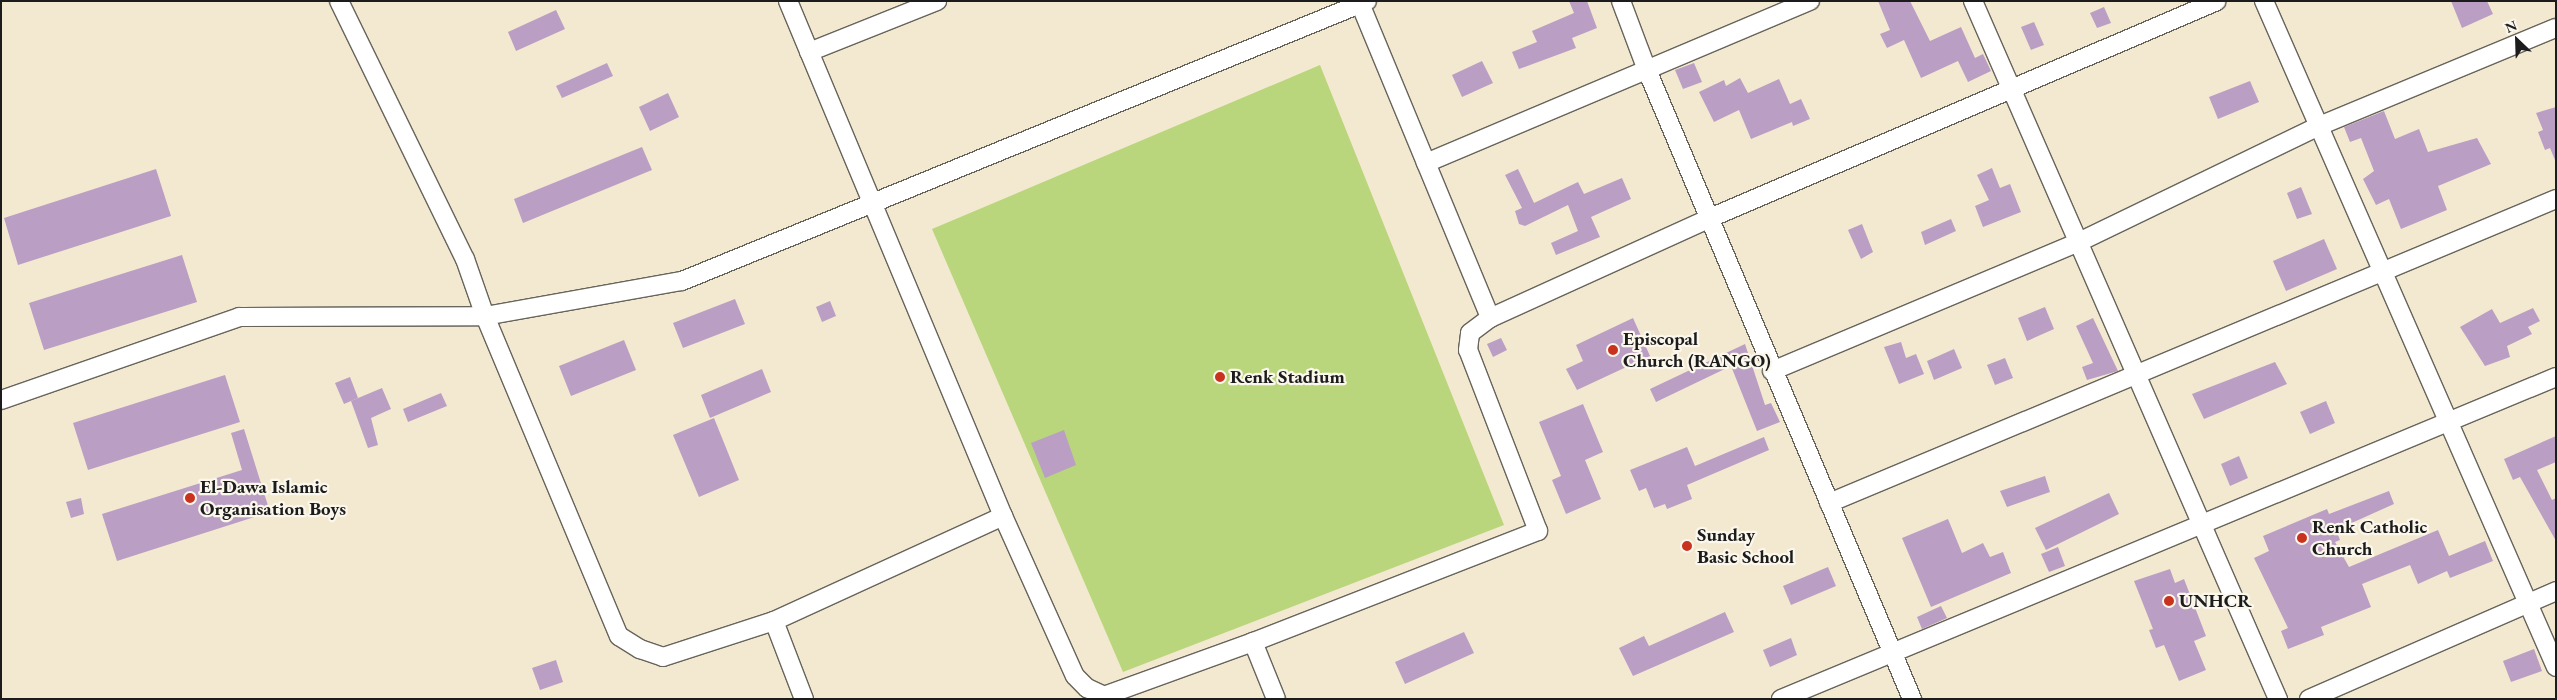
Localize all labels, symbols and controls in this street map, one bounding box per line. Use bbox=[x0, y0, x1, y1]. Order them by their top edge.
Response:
north arrow bbox=[2492, 15, 2542, 65]
text: N bbox=[2502, 16, 2520, 37]
place label: Episcopal Church (RANGO) bbox=[1623, 328, 1771, 372]
marker: Episcopal Church (RANGO) bbox=[1607, 344, 1619, 356]
place label: Renk Stadium bbox=[1230, 366, 1345, 388]
marker: Renk Stadium bbox=[1214, 371, 1226, 383]
place label: El-Dawa Islamic Organisation Boys bbox=[200, 476, 346, 520]
marker: El-Dawa Islamic Organisation Boys bbox=[184, 492, 196, 504]
place label: Renk Catholic Church bbox=[2312, 516, 2427, 560]
place label: Sunday Basic School bbox=[1697, 524, 1794, 568]
marker: Renk Catholic Church bbox=[2296, 532, 2308, 544]
marker: Sunday Basic School bbox=[1681, 540, 1693, 552]
place label: UNHCR bbox=[2179, 590, 2252, 612]
marker: UNHCR bbox=[2163, 595, 2175, 607]

